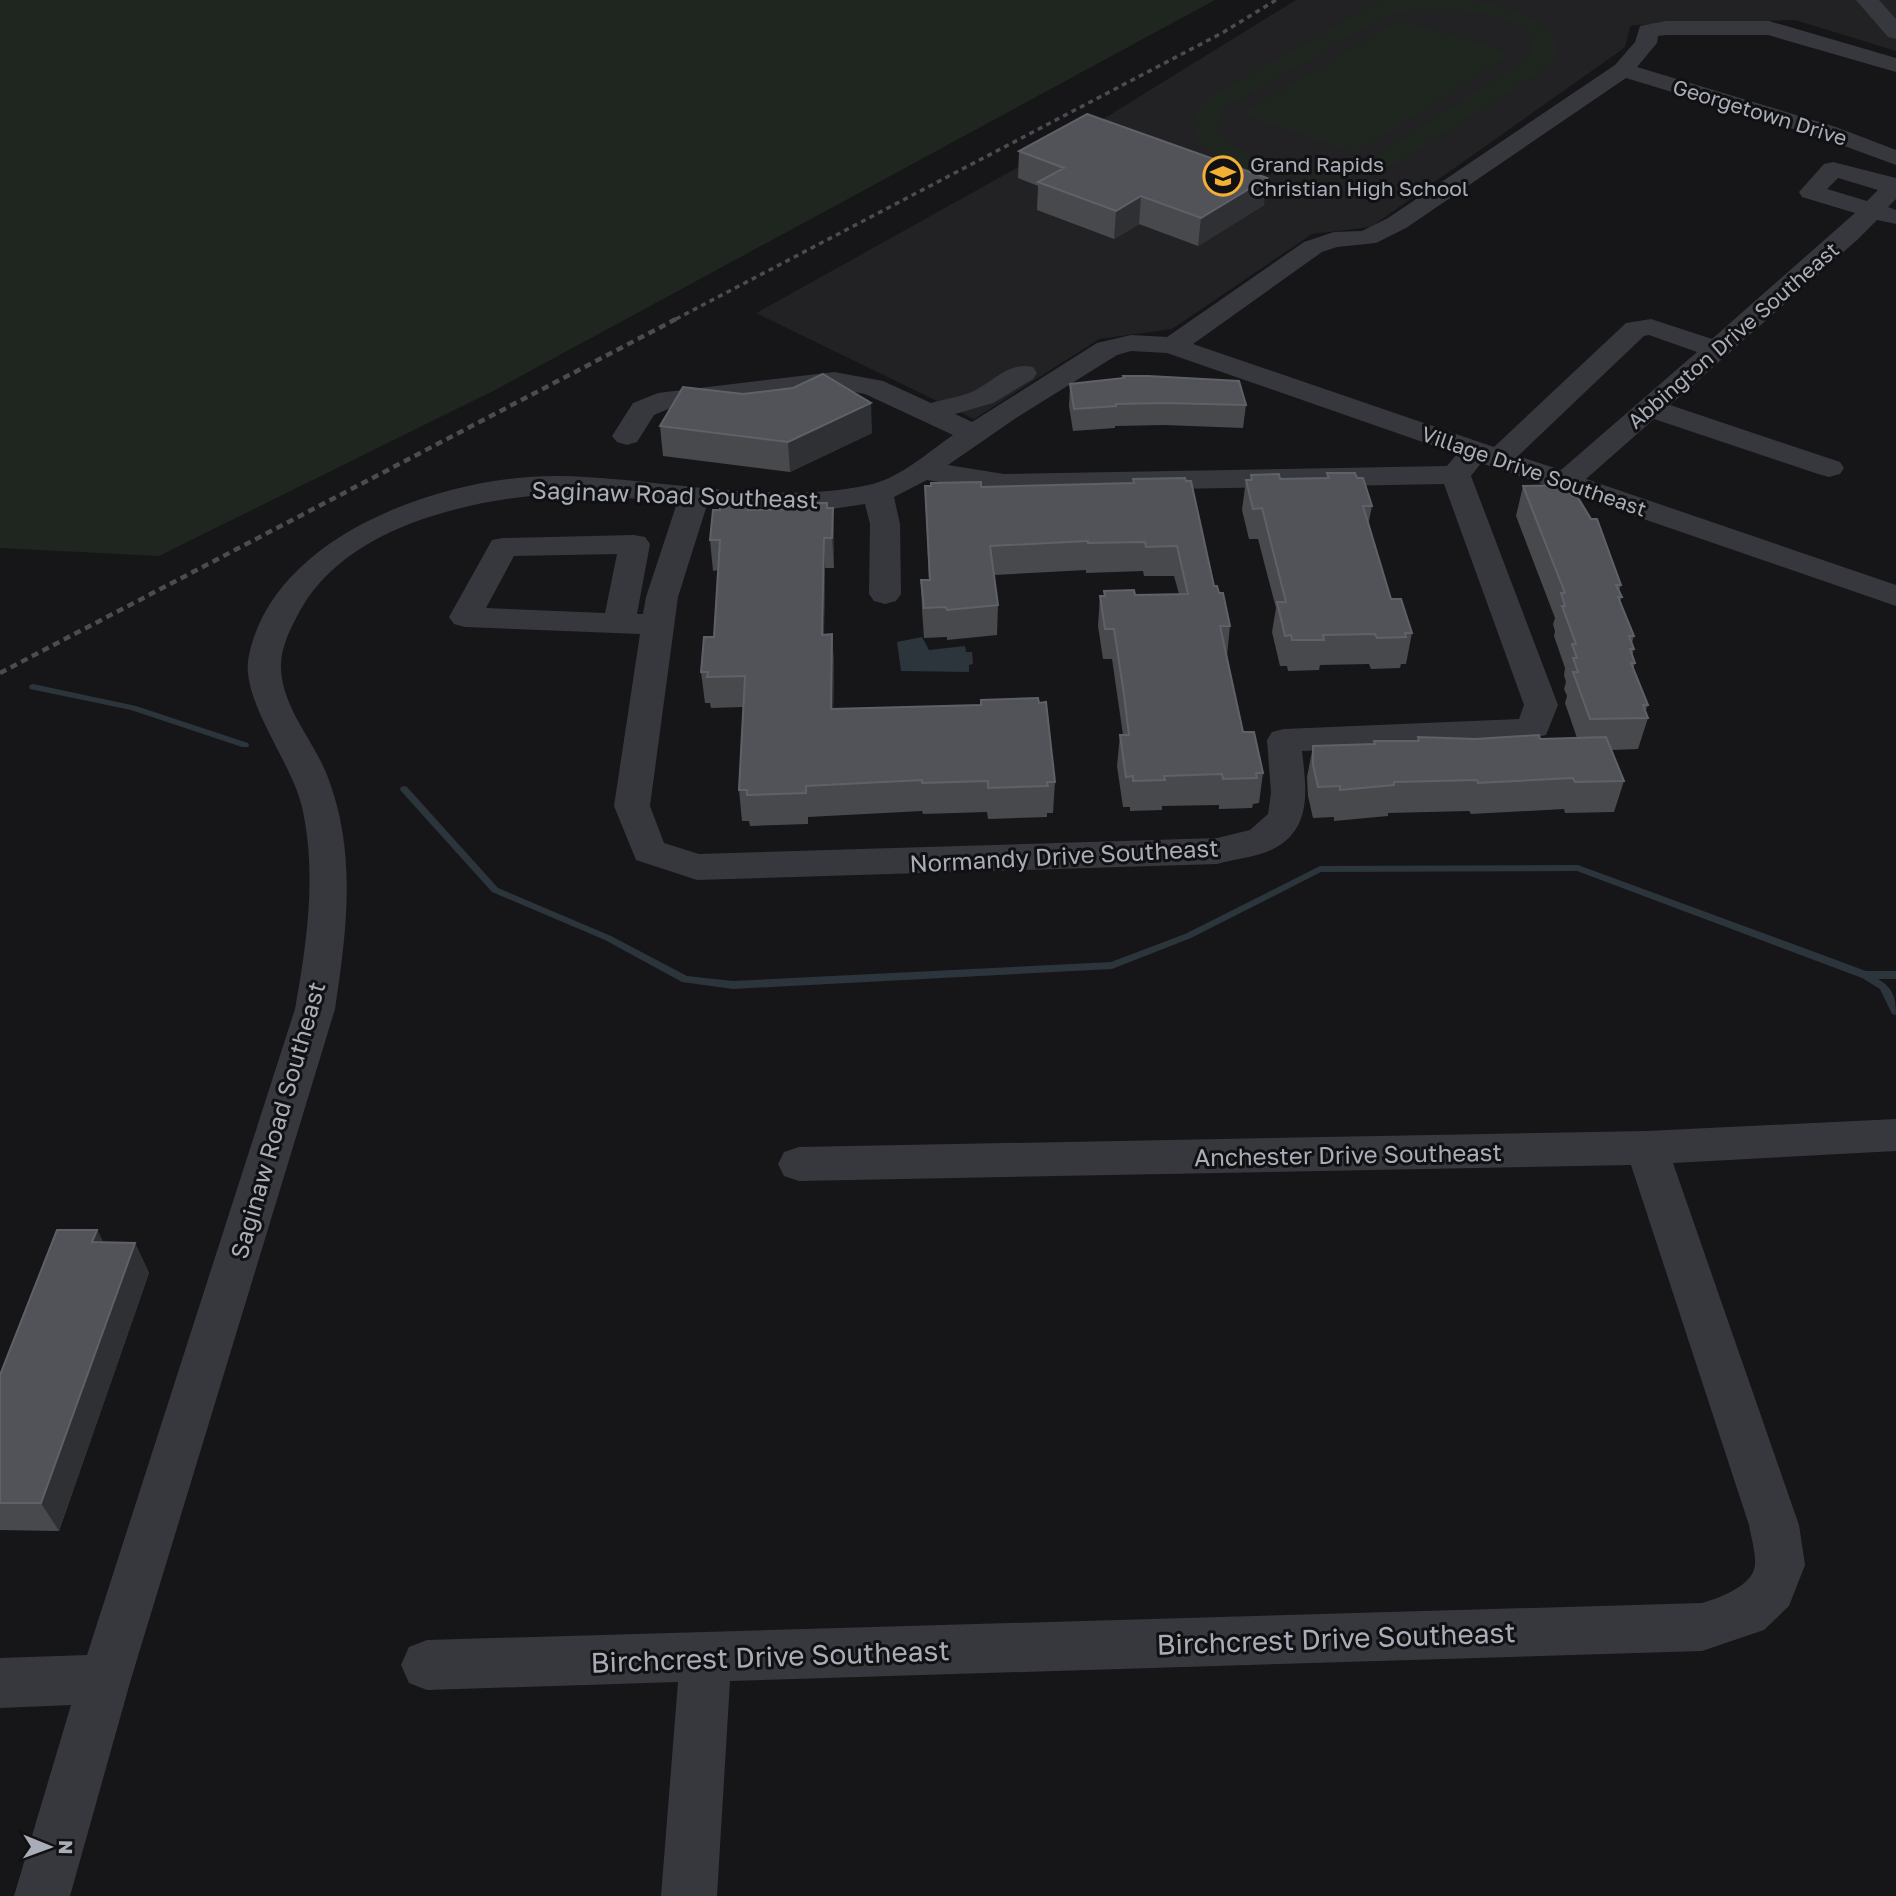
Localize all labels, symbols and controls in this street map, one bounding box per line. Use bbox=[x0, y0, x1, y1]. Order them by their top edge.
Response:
street label: Georgetown Drive bbox=[1670, 73, 1850, 151]
place label: Grand Rapids Christian High School bbox=[1250, 151, 1469, 201]
school or university icon: Grand Rapids Christian High School bbox=[1202, 155, 1244, 197]
street label: Abbington Drive Southeast bbox=[1622, 236, 1844, 434]
street label: Village Drive Southeast bbox=[1418, 420, 1650, 522]
street label: Saginaw Road Southeast bbox=[531, 475, 819, 513]
street label: Normandy Drive Southeast bbox=[909, 832, 1219, 878]
street label: Saginaw Road Southeast bbox=[224, 978, 330, 1262]
street label: Anchester Drive Southeast bbox=[1194, 1137, 1502, 1171]
street label: Birchcrest Drive Southeast bbox=[1156, 1615, 1516, 1661]
street label: Birchcrest Drive Southeast bbox=[590, 1633, 950, 1679]
north arrow bbox=[14, 1812, 84, 1882]
text: N bbox=[55, 1840, 78, 1855]

